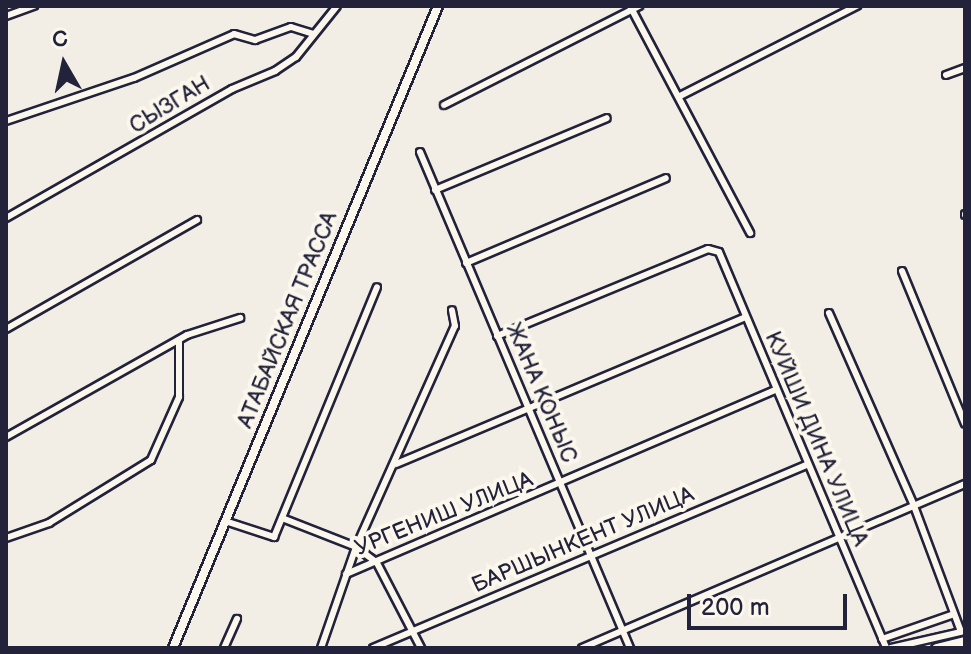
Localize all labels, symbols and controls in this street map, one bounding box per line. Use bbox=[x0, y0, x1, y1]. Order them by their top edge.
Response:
north arrow bbox=[24, 24, 104, 104]
text: С bbox=[50, 25, 70, 54]
street label: СЫЗГАН bbox=[125, 71, 215, 139]
street label: АТАБАЙСКАЯ ТРАССА bbox=[232, 208, 344, 432]
street label: ЖАНА КОНЫС bbox=[500, 319, 582, 467]
street label: КУЙШИ ДИНА УЛИЦА bbox=[759, 328, 873, 550]
street label: УРГЕНИШ УЛИЦА bbox=[351, 466, 537, 562]
street label: БАРШЫНКЕНТ УЛИЦА bbox=[468, 481, 698, 599]
scale bar bbox=[691, 578, 851, 628]
text: 200 m bbox=[701, 593, 770, 622]

